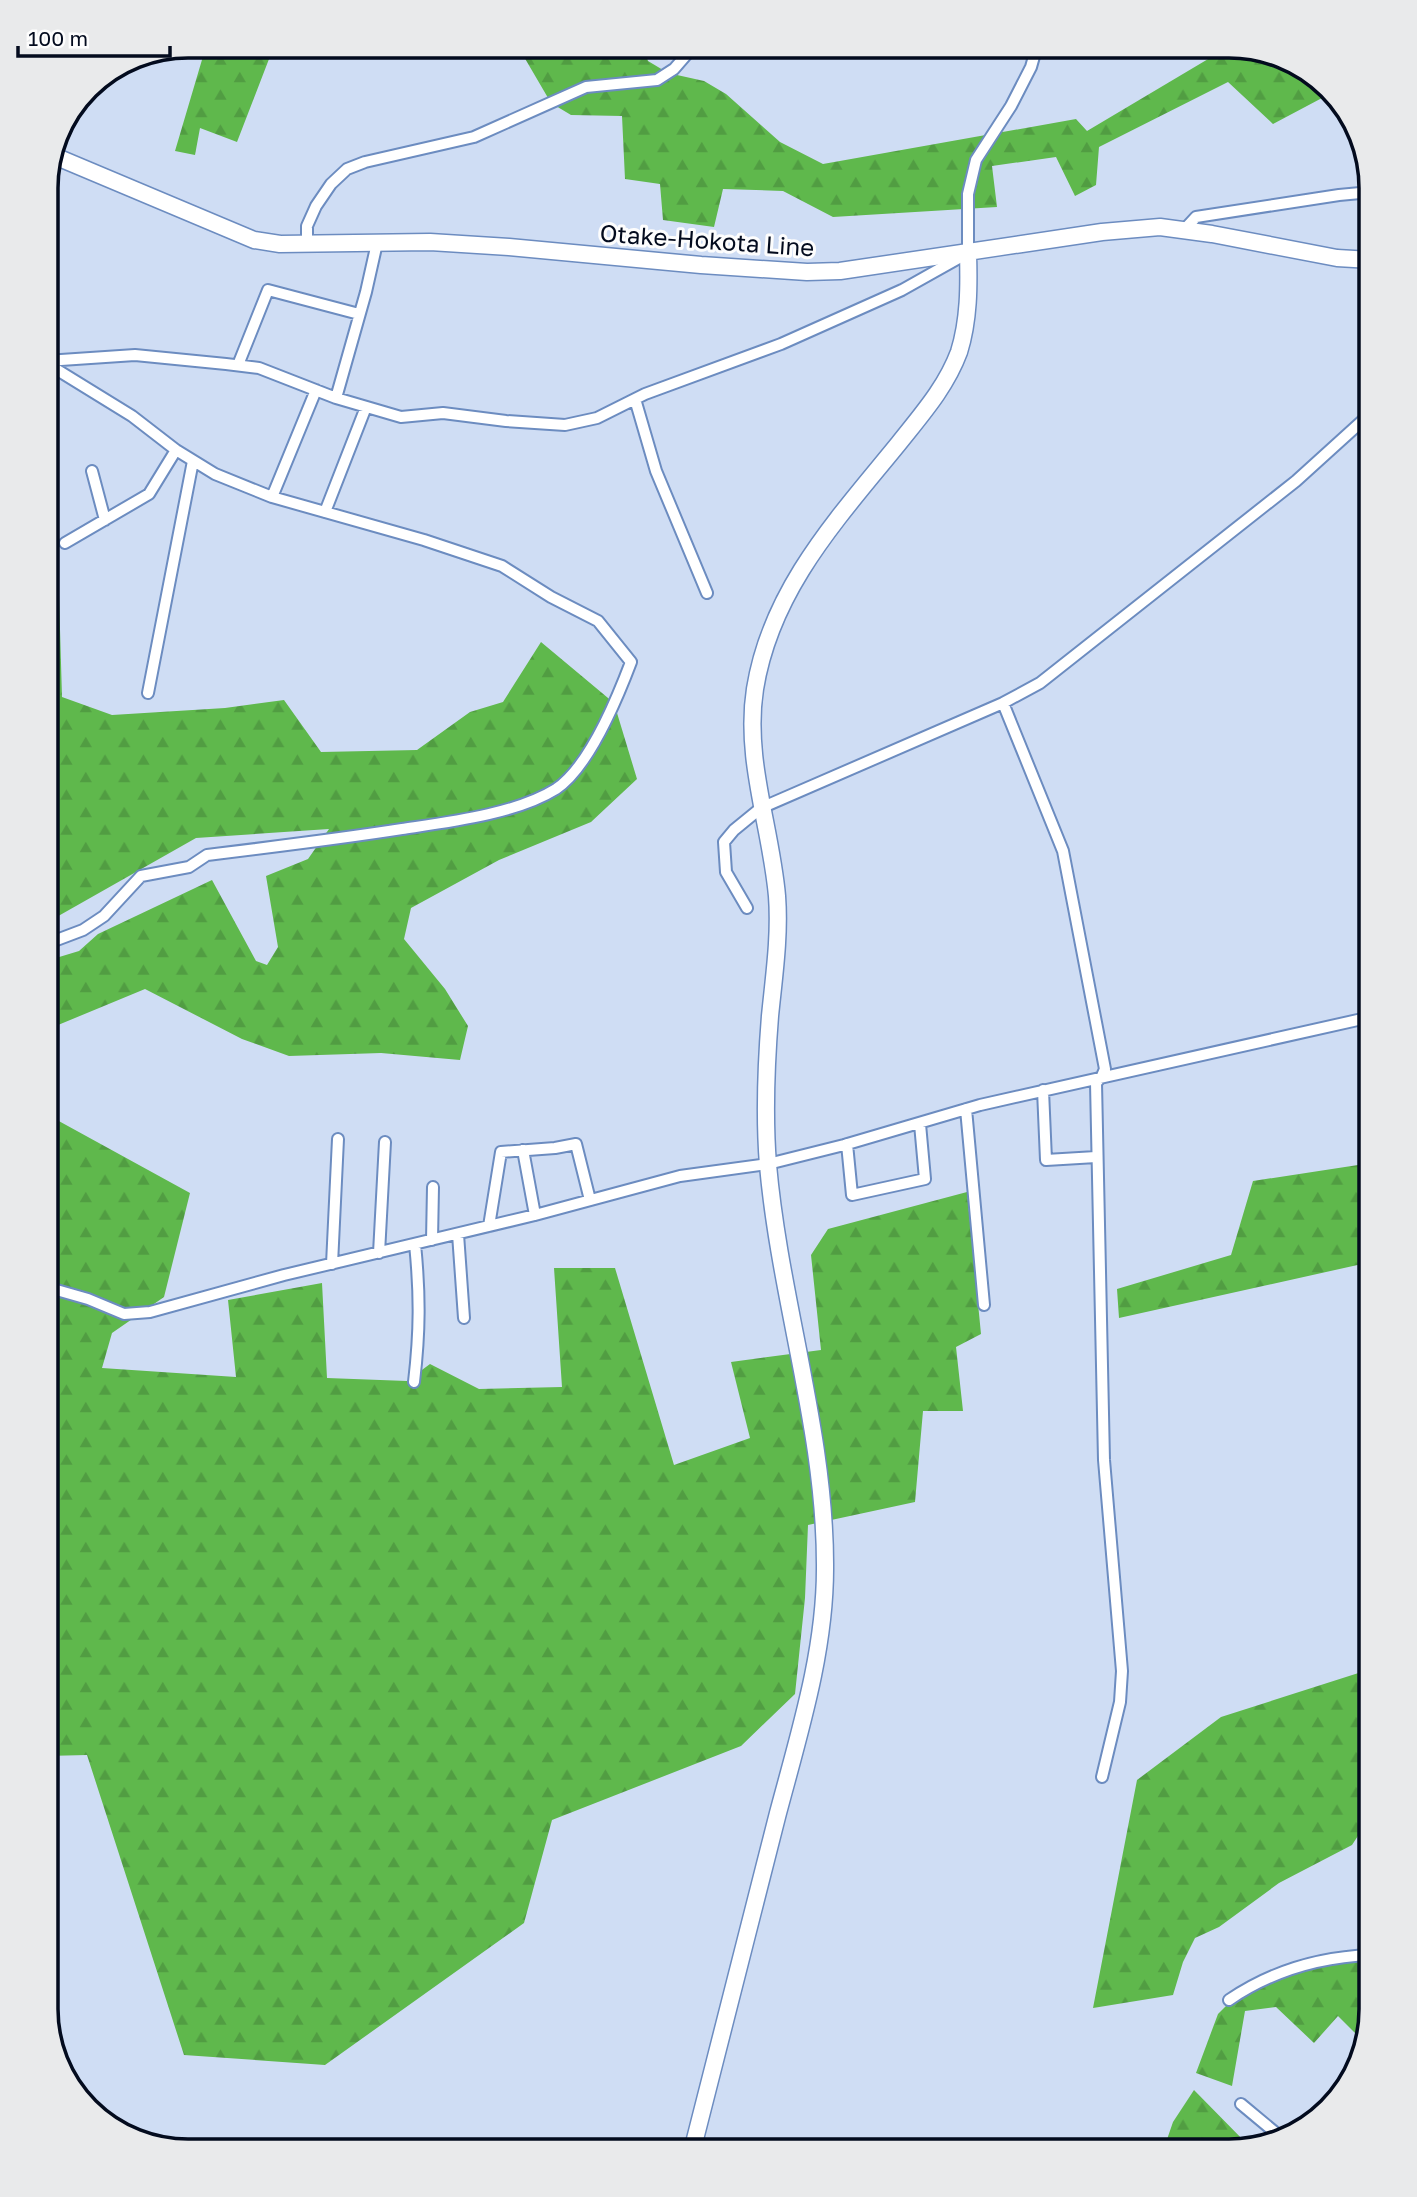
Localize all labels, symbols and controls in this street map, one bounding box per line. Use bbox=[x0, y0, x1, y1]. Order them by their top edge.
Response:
scale bar bbox=[18, 14, 170, 58]
text: 100 m bbox=[28, 25, 88, 51]
street label: Otake-Hokota Line bbox=[599, 218, 815, 261]

